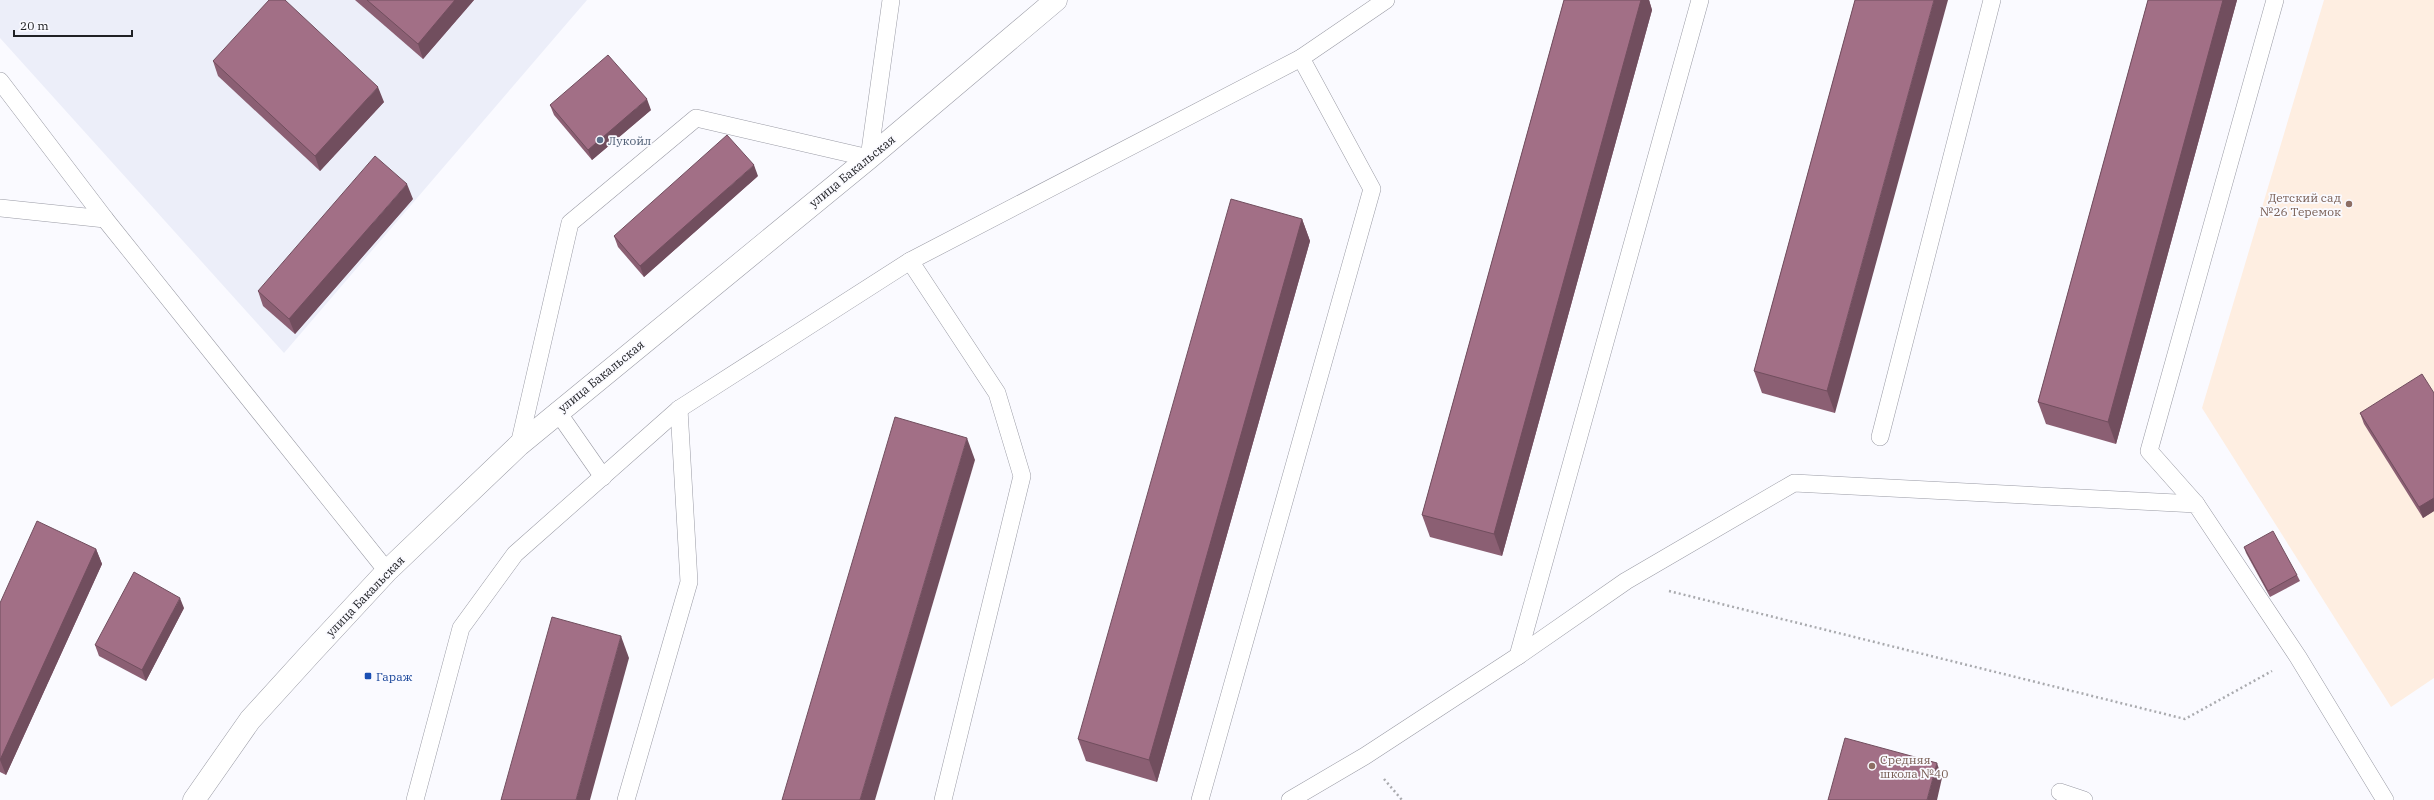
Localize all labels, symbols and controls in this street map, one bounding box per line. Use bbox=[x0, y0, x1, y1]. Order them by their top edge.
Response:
scale bar bbox=[14, 12, 132, 38]
text: 20 m bbox=[20, 18, 49, 33]
street label: улица Бакальская bbox=[806, 132, 898, 210]
place label: Лукойл bbox=[608, 133, 651, 148]
marker: Лукойл bbox=[595, 135, 605, 145]
place label: Детский сад №26 Теремок bbox=[2260, 190, 2341, 219]
marker: Детский сад №26 Теремок bbox=[2344, 199, 2354, 209]
street label: улица Бакальская bbox=[555, 337, 647, 415]
street label: улица Бакальская bbox=[323, 552, 407, 639]
place label: Гараж bbox=[376, 669, 413, 684]
marker: Гараж bbox=[363, 671, 373, 681]
place label: Средняя школа №40 bbox=[1880, 752, 1948, 781]
marker: Средняя школа №40 bbox=[1867, 761, 1877, 771]

